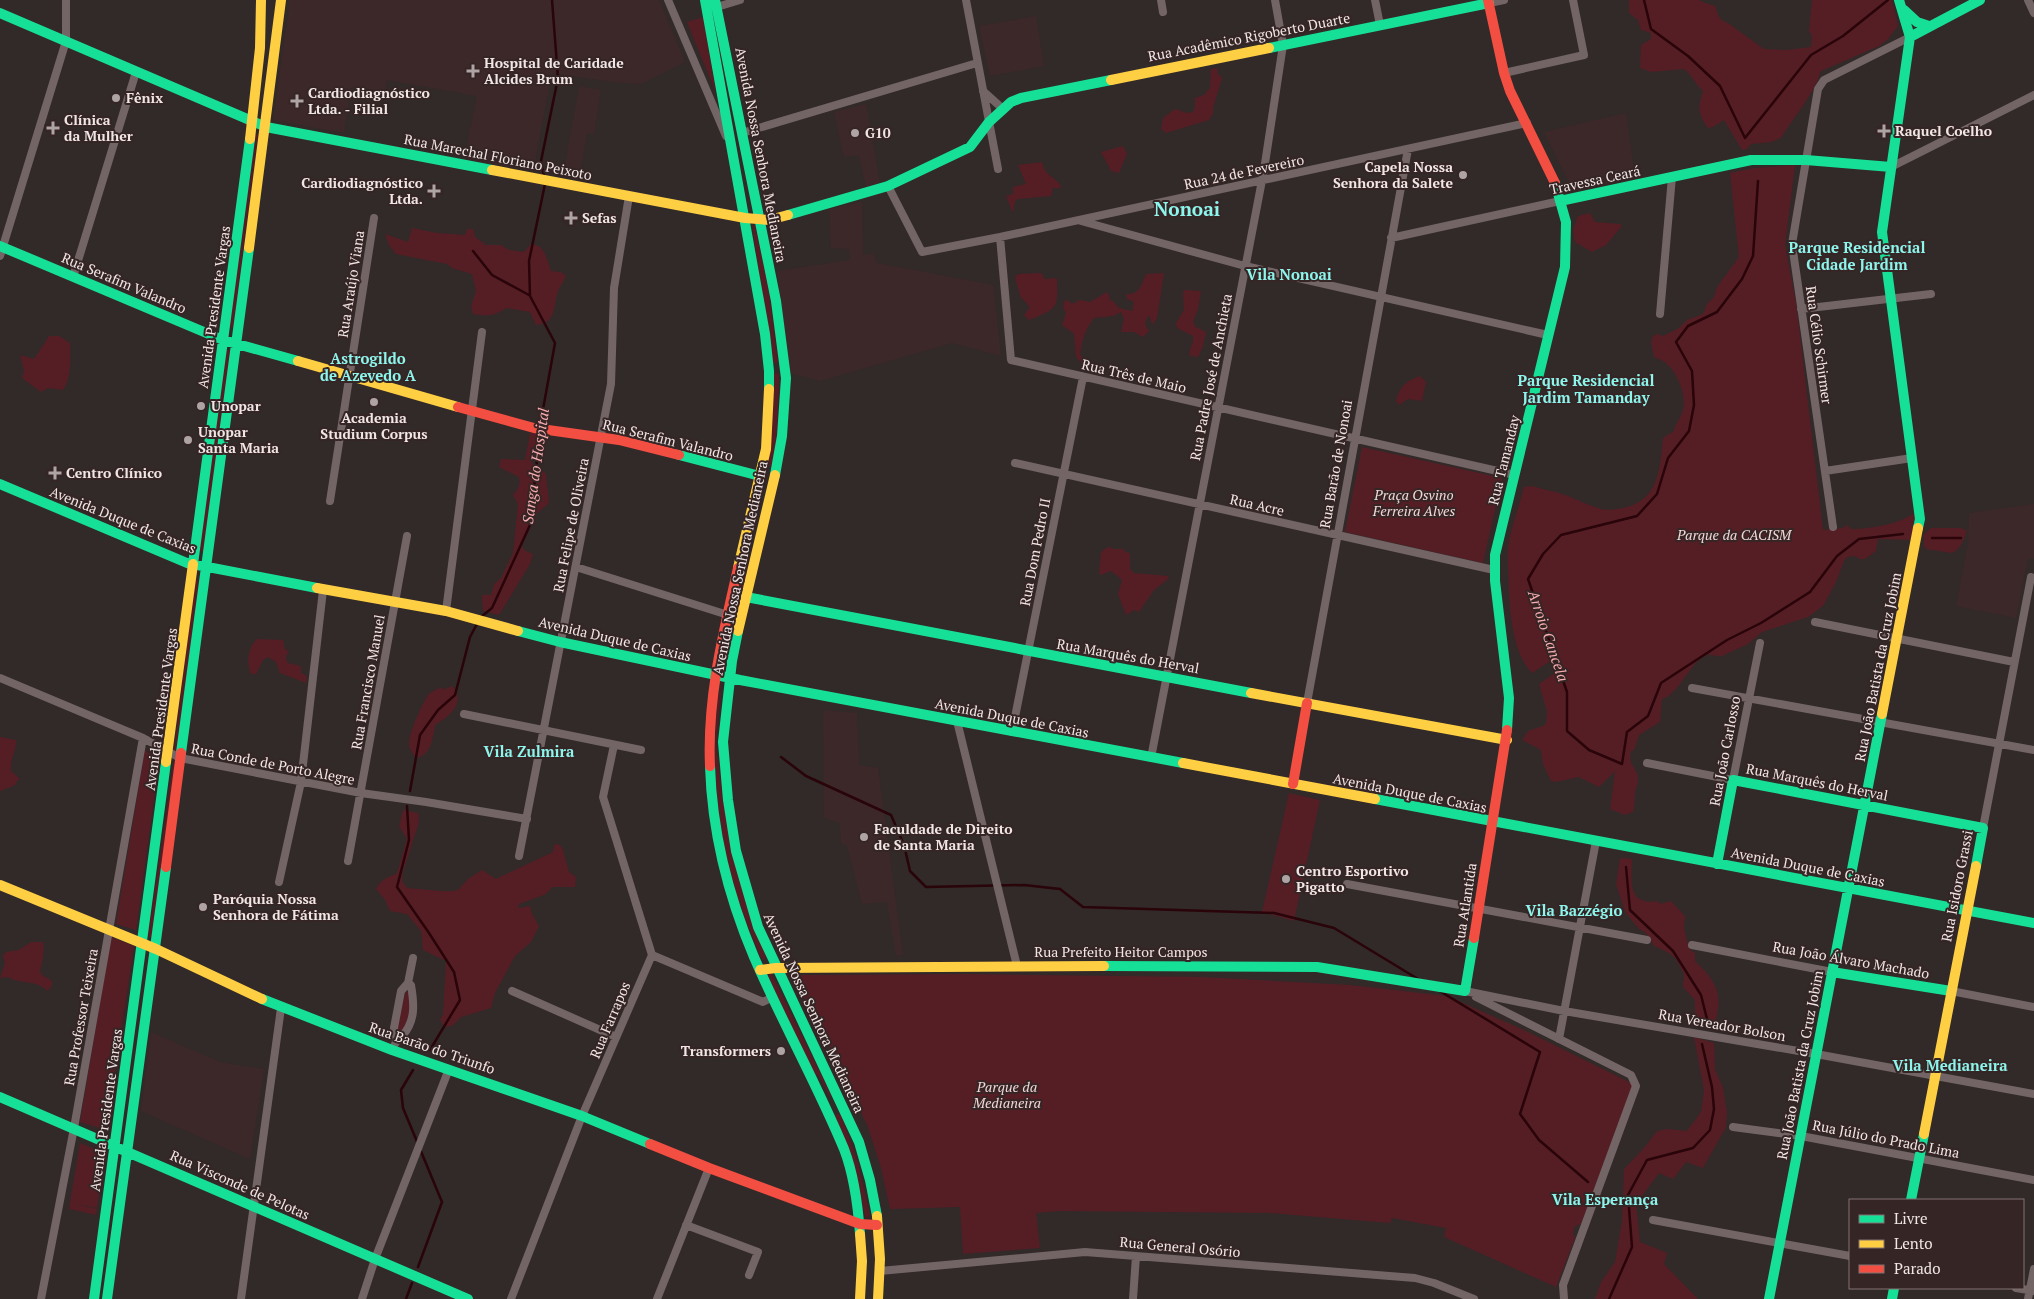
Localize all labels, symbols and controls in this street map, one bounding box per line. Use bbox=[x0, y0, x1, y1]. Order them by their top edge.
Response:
street label: Rua Acadêmico Rigoberto Duarte bbox=[1146, 8, 1352, 65]
street label: Avenida Nossa Senhora Medianeira bbox=[731, 46, 792, 264]
place label: Hospital de Caridade Alcides Brum bbox=[484, 53, 624, 88]
marker: Hospital de Caridade Alcides Brum bbox=[466, 64, 480, 78]
place label: Cardiodiagnóstico Ltda. - Filial bbox=[308, 83, 430, 118]
place label: Fênix bbox=[126, 88, 163, 107]
marker: Fênix bbox=[110, 92, 122, 104]
marker: Cardiodiagnóstico Ltda. - Filial bbox=[290, 94, 304, 108]
place label: Clínica da Mulher bbox=[64, 110, 133, 145]
marker: Clínica da Mulher bbox=[46, 121, 60, 135]
place label: Raquel Coelho bbox=[1895, 121, 1992, 140]
place label: G10 bbox=[865, 123, 891, 142]
marker: Raquel Coelho bbox=[1877, 124, 1891, 138]
marker: G10 bbox=[849, 127, 861, 139]
street label: Rua Marechal Floriano Peixoto bbox=[403, 129, 594, 184]
street label: Rua 24 de Fevereiro bbox=[1182, 149, 1306, 193]
place label: Capela Nossa Senhora da Salete bbox=[1333, 157, 1453, 192]
street label: Travessa Ceará bbox=[1548, 161, 1642, 198]
marker: Capela Nossa Senhora da Salete bbox=[1457, 169, 1469, 181]
place label: Cardiodiagnóstico Ltda. bbox=[301, 173, 423, 208]
marker: Cardiodiagnóstico Ltda. bbox=[427, 184, 441, 198]
district label: Nonoai bbox=[1154, 196, 1220, 221]
place label: Sefas bbox=[582, 208, 617, 227]
marker: Sefas bbox=[564, 211, 578, 225]
street label: Avenida Presidente Vargas bbox=[193, 224, 234, 389]
street label: Rua Araújo Viana bbox=[333, 229, 368, 339]
district label: Parque Residencial Cidade Jardim bbox=[1789, 237, 1925, 274]
street label: Rua Serafim Valandro bbox=[59, 248, 190, 318]
district label: Vila Nonoai bbox=[1246, 264, 1332, 284]
street label: Rua Célio Schirmer bbox=[1802, 285, 1837, 406]
street label: Rua Padre José de Anchieta bbox=[1185, 292, 1236, 462]
district label: Astrogildo de Azevedo A bbox=[320, 348, 416, 385]
street label: Rua Três de Maio bbox=[1080, 354, 1189, 397]
district label: Parque Residencial Jardim Tamanday bbox=[1518, 370, 1654, 407]
place label: Unopar bbox=[211, 396, 261, 415]
marker: Academia Studium Corpus bbox=[368, 396, 380, 408]
street label: Rua Barão de Nonoai bbox=[1315, 398, 1356, 530]
marker: Unopar bbox=[195, 400, 207, 412]
water label: Sanga do Hospital bbox=[517, 406, 553, 525]
place label: Academia Studium Corpus bbox=[320, 408, 428, 443]
street label: Rua Tamanday bbox=[1483, 412, 1524, 507]
street label: Rua Serafim Valandro bbox=[601, 414, 736, 465]
place label: Unopar Santa Maria bbox=[198, 422, 279, 457]
marker: Unopar Santa Maria bbox=[182, 434, 194, 446]
street label: Rua Felipe de Oliveira bbox=[548, 456, 593, 594]
street label: Avenida Nossa Senhora Medianeira bbox=[707, 459, 772, 677]
place label: Centro Clínico bbox=[66, 463, 162, 482]
marker: Centro Clínico bbox=[48, 466, 62, 480]
street label: Avenida Duque de Caxias bbox=[47, 481, 199, 558]
park label: Praça Osvino Ferreira Alves bbox=[1372, 485, 1455, 520]
street label: Rua Acre bbox=[1228, 489, 1286, 520]
street label: Rua Dom Pedro II bbox=[1015, 496, 1054, 608]
park label: Parque da CACISM bbox=[1676, 525, 1793, 544]
street label: Rua João Batista da Cruz Jobim bbox=[1850, 571, 1905, 763]
water label: Arroio Cancela bbox=[1524, 586, 1574, 684]
street label: Avenida Duque de Caxias bbox=[537, 612, 693, 665]
street label: Rua Francisco Manuel bbox=[346, 613, 389, 751]
street label: Avenida Presidente Vargas bbox=[140, 626, 181, 791]
street label: Rua Marquês do Herval bbox=[1055, 634, 1201, 677]
street label: Avenida Duque de Caxias bbox=[934, 693, 1091, 742]
street label: Rua João Carlosso bbox=[1705, 694, 1745, 807]
street label: Rua Conde de Porto Alegre bbox=[190, 738, 357, 789]
district label: Vila Zulmira bbox=[484, 741, 575, 761]
street label: Rua Marquês do Herval bbox=[1744, 758, 1890, 805]
street label: Avenida Duque de Caxias bbox=[1332, 768, 1489, 817]
place label: Faculdade de Direito de Santa Maria bbox=[874, 819, 1013, 854]
street label: Rua Isidoro Grassi bbox=[1936, 829, 1977, 943]
marker: Faculdade de Direito de Santa Maria bbox=[858, 831, 870, 843]
street label: Avenida Duque de Caxias bbox=[1730, 842, 1887, 891]
place label: Centro Esportivo Pigatto bbox=[1296, 861, 1409, 896]
street label: Rua Atlantida bbox=[1448, 861, 1481, 948]
marker: Centro Esportivo Pigatto bbox=[1280, 873, 1292, 885]
place label: Paróquia Nossa Senhora de Fátima bbox=[213, 889, 339, 924]
district label: Vila Bazzégio bbox=[1526, 900, 1623, 920]
marker: Paróquia Nossa Senhora de Fátima bbox=[197, 901, 209, 913]
street label: Avenida Nossa Senhora Medianeira bbox=[760, 910, 869, 1116]
street label: Rua João Álvaro Machado bbox=[1771, 936, 1931, 983]
street label: Rua Prefeito Heitor Campos bbox=[1034, 942, 1208, 961]
street label: Rua Professor Teixeira bbox=[59, 947, 102, 1087]
street label: Rua João Batista da Cruz Jobim bbox=[1772, 969, 1827, 1161]
street label: Rua Farrapos bbox=[585, 979, 634, 1061]
street label: Rua Vereador Bolson bbox=[1657, 1004, 1788, 1045]
street label: Rua Barão do Triunfo bbox=[367, 1017, 498, 1078]
street label: Avenida Presidente Vargas bbox=[85, 1027, 126, 1192]
place label: Transformers bbox=[681, 1041, 771, 1060]
marker: Transformers bbox=[775, 1045, 787, 1057]
district label: Vila Medianeira bbox=[1892, 1055, 2008, 1075]
park label: Parque da Medianeira bbox=[972, 1077, 1041, 1112]
street label: Rua Júlio do Prado Lima bbox=[1811, 1115, 1961, 1162]
street label: Rua Visconde de Pelotas bbox=[167, 1145, 313, 1224]
district label: Vila Esperança bbox=[1552, 1189, 1659, 1209]
legend bbox=[1849, 1199, 2024, 1289]
text: Livre bbox=[1894, 1208, 1928, 1228]
street label: Rua General Osório bbox=[1119, 1232, 1241, 1261]
text: Lento bbox=[1894, 1233, 1933, 1253]
text: Parado bbox=[1894, 1258, 1940, 1278]

